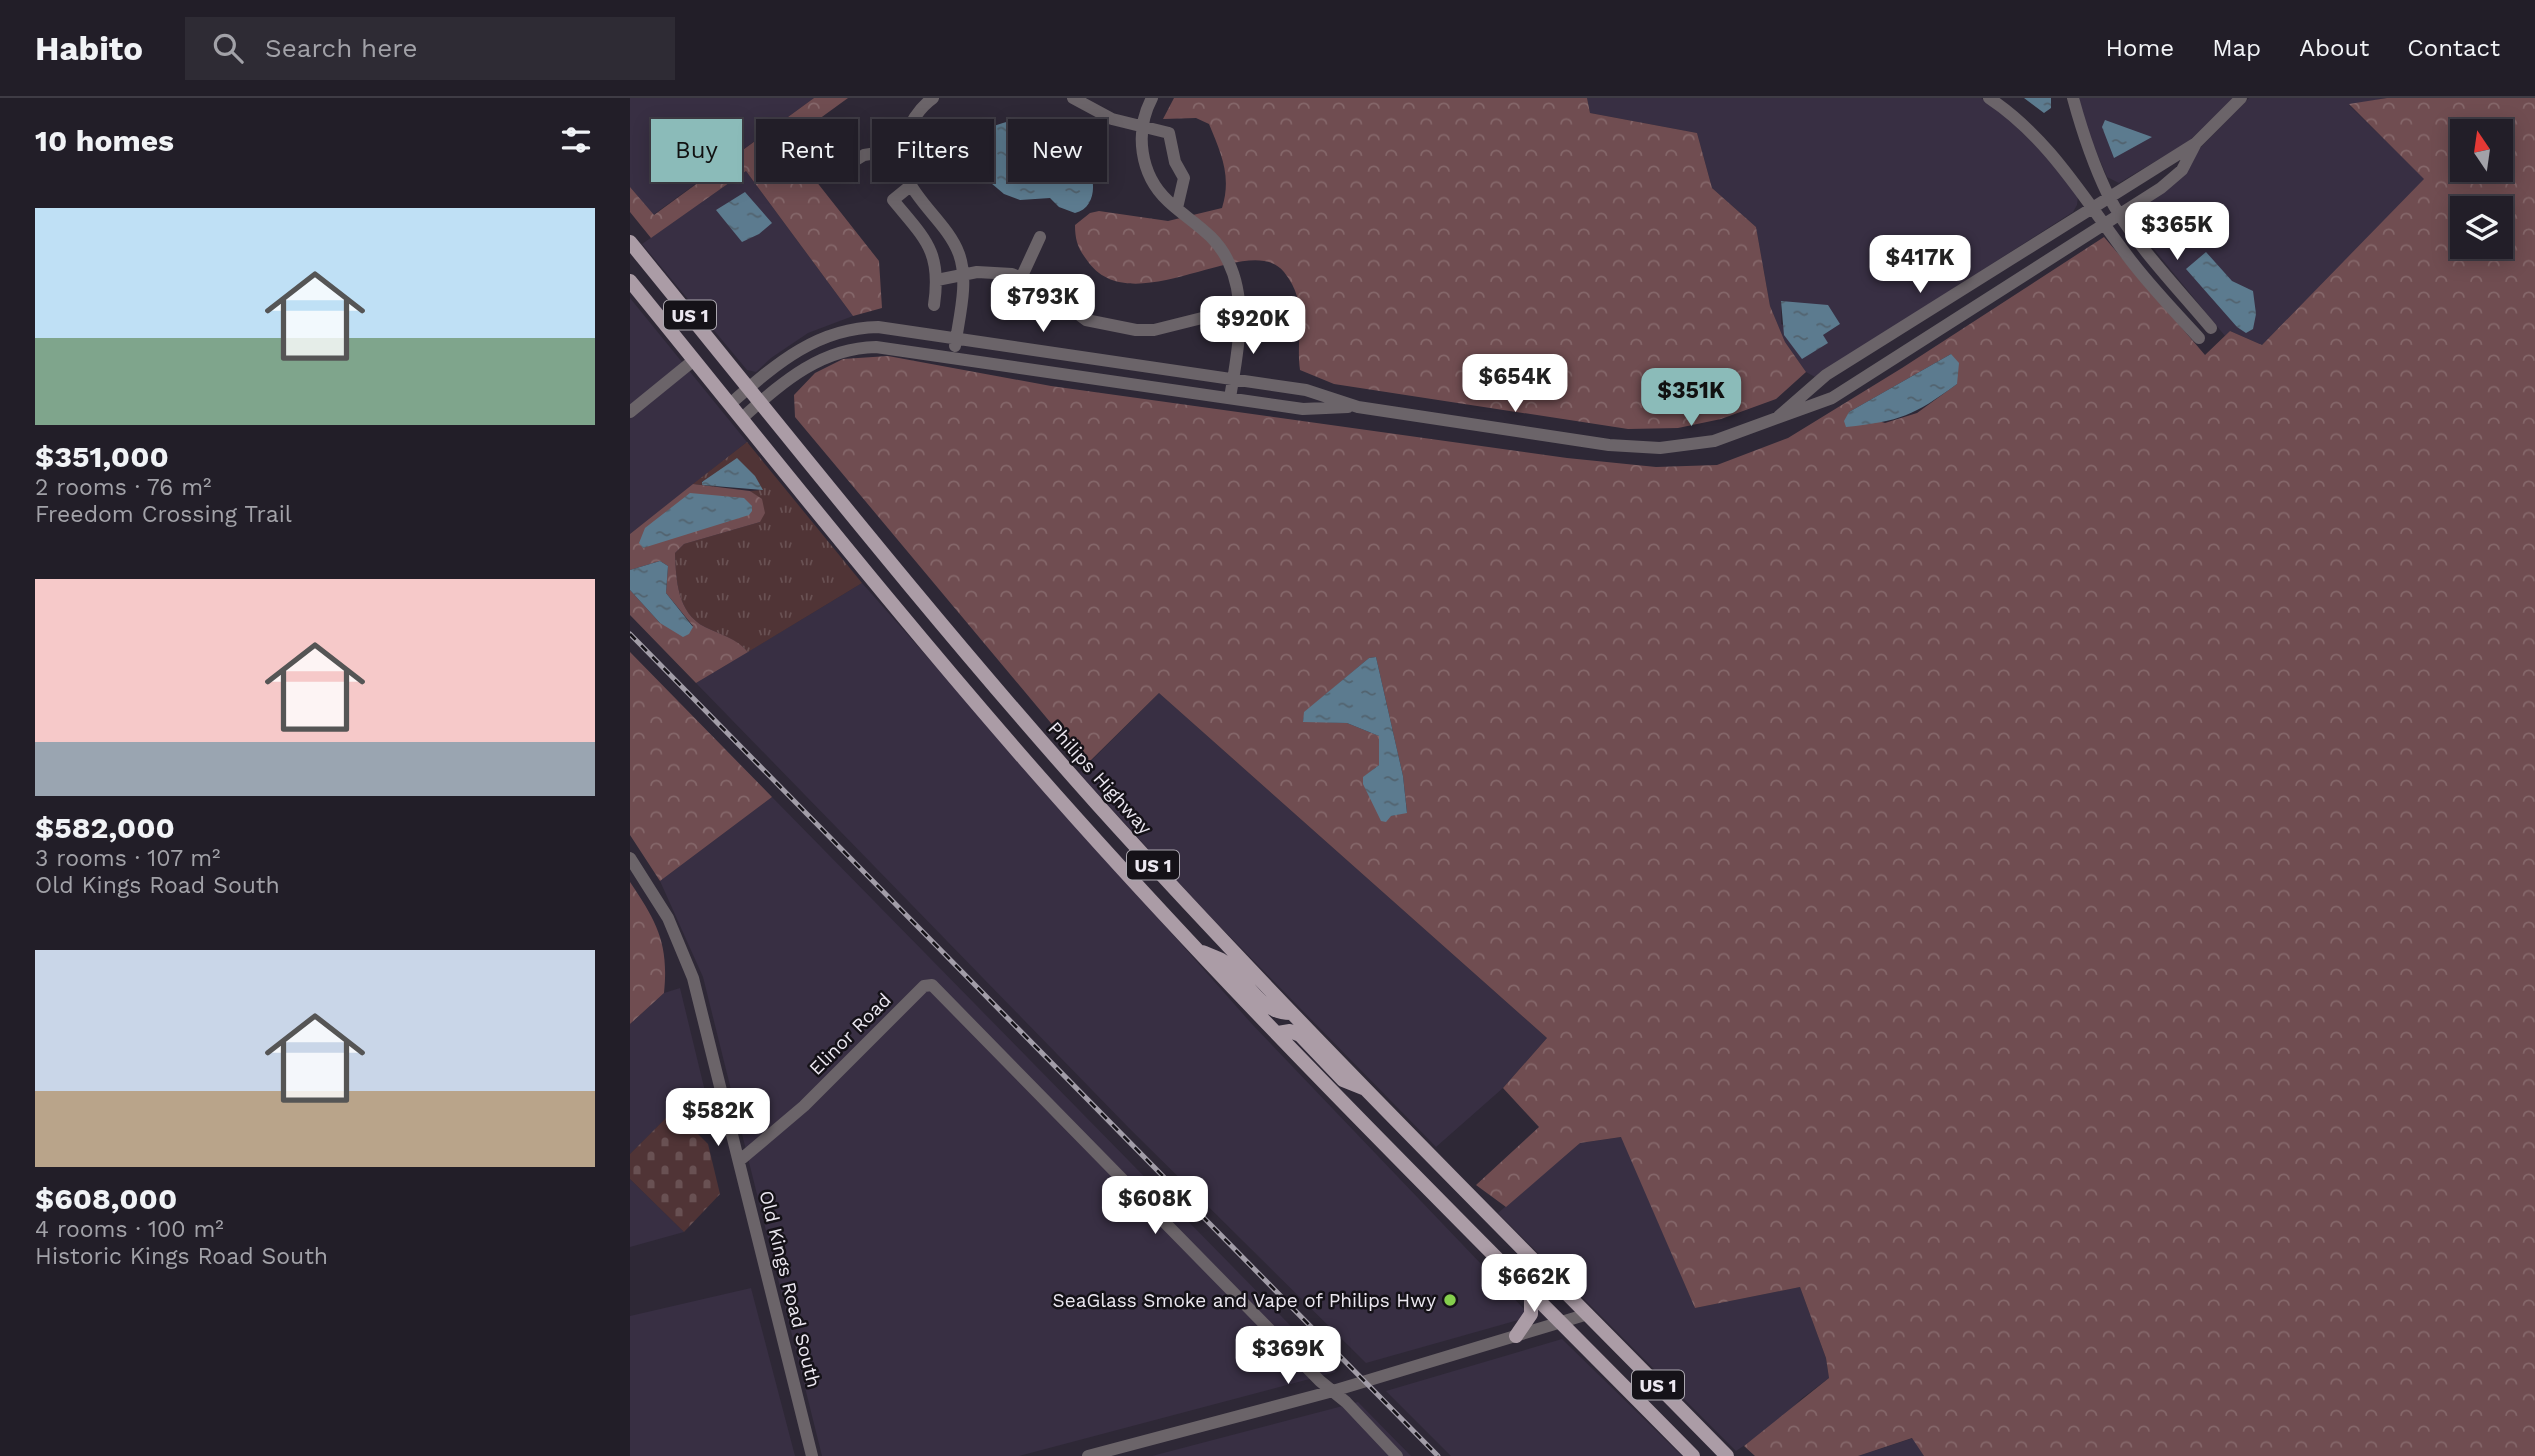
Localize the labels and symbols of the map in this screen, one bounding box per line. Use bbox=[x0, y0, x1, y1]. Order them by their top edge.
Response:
north arrow bbox=[2450, 119, 2513, 182]
pin: $365K bbox=[2128, 202, 2226, 262]
pin: $417K bbox=[1871, 236, 1969, 295]
pin: $793K bbox=[994, 274, 1092, 334]
pin: $920K bbox=[1204, 296, 1302, 356]
road number: US 1 bbox=[664, 300, 716, 330]
pin: $654K bbox=[1466, 354, 1564, 414]
pin: $351K bbox=[1642, 368, 1740, 428]
street label: Philips Highway bbox=[1043, 717, 1157, 839]
road number: US 1 bbox=[1127, 850, 1179, 880]
street label: Elinor Road bbox=[804, 988, 896, 1080]
pin: $582K bbox=[669, 1088, 767, 1148]
pin: $608K bbox=[1106, 1176, 1204, 1236]
street label: Old Kings Road South bbox=[754, 1188, 826, 1390]
pin: $662K bbox=[1485, 1254, 1583, 1314]
place label: SeaGlass Smoke and Vape of Philips Hwy bbox=[1053, 1289, 1436, 1312]
marker: SeaGlass Smoke and Vape of Philips Hwy bbox=[1442, 1292, 1458, 1308]
pin: $369K bbox=[1239, 1326, 1337, 1386]
road number: US 1 bbox=[1632, 1370, 1684, 1400]

